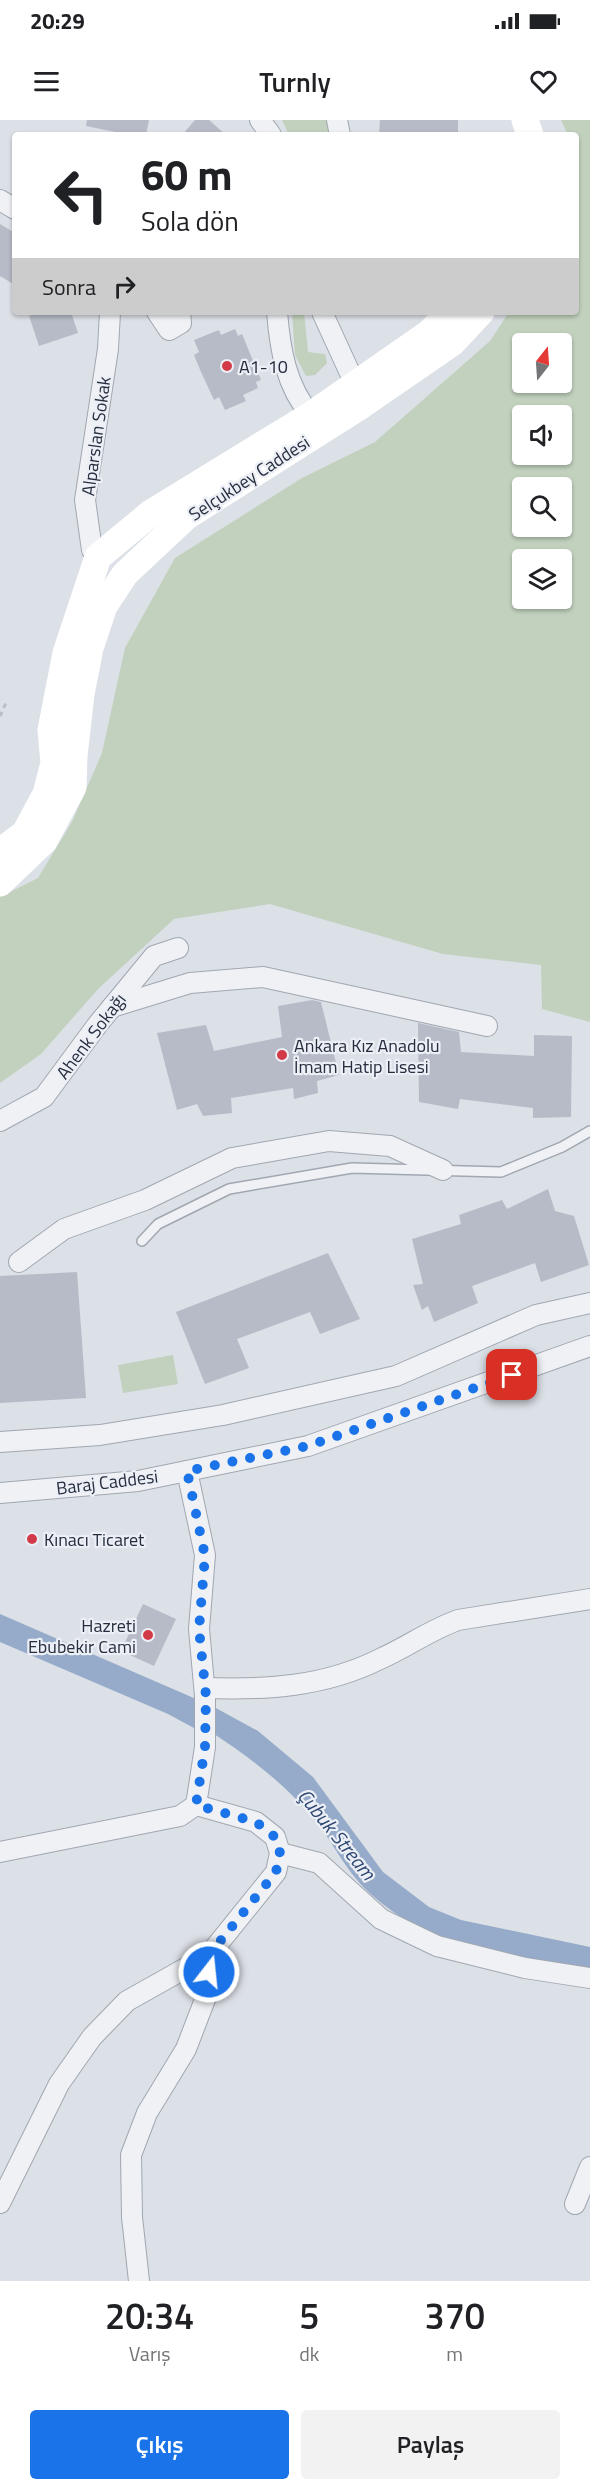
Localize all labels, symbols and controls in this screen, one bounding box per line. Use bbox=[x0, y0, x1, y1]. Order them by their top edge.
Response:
text: 20:29 bbox=[30, 4, 85, 38]
text: Turnly bbox=[259, 61, 331, 102]
icon: menu bbox=[30, 65, 63, 98]
icon: heart bbox=[527, 65, 560, 98]
text: 60 m bbox=[141, 142, 233, 206]
icon: left bbox=[42, 156, 120, 234]
text: Sola dön bbox=[141, 200, 239, 241]
text: Sonra bbox=[42, 270, 96, 304]
icon: right bbox=[108, 270, 141, 303]
north arrow bbox=[512, 333, 572, 393]
map controls bbox=[512, 333, 572, 609]
place label: A1-10 bbox=[239, 353, 288, 380]
marker: A1-10 bbox=[220, 359, 234, 373]
street label: Alparslan Sokak bbox=[74, 374, 118, 497]
button: sound bbox=[512, 405, 572, 465]
street label: Selçukbey Caddesi bbox=[183, 429, 315, 527]
button: search bbox=[512, 477, 572, 537]
button: layers bbox=[512, 549, 572, 609]
street label: Ahenk Sokağı bbox=[50, 987, 132, 1085]
place label: Ankara Kız Anadolu İmam Hatip Lisesi bbox=[294, 1032, 440, 1080]
marker: Ankara Kız Anadolu İmam Hatip Lisesi bbox=[275, 1048, 289, 1062]
pin bbox=[486, 1349, 537, 1400]
icon: arrive bbox=[495, 1358, 528, 1391]
street label: Baraj Caddesi bbox=[54, 1462, 160, 1502]
place label: Kınacı Ticaret bbox=[44, 1526, 145, 1553]
marker: Kınacı Ticaret bbox=[25, 1532, 39, 1546]
place label: Hazreti Ebubekir Cami bbox=[28, 1612, 136, 1660]
marker: Hazreti Ebubekir Cami bbox=[141, 1628, 155, 1642]
water label: Çubuk Stream bbox=[290, 1781, 384, 1887]
position arrow bbox=[177, 1940, 241, 2004]
text: 20:34 bbox=[105, 2288, 194, 2343]
text: 5 bbox=[299, 2288, 319, 2343]
text: 370 bbox=[424, 2288, 485, 2343]
text: Varış bbox=[129, 2338, 171, 2369]
text: dk bbox=[299, 2338, 319, 2369]
text: m bbox=[446, 2338, 463, 2369]
button: Çıkış bbox=[30, 2410, 289, 2479]
button: Paylaş bbox=[301, 2410, 560, 2479]

